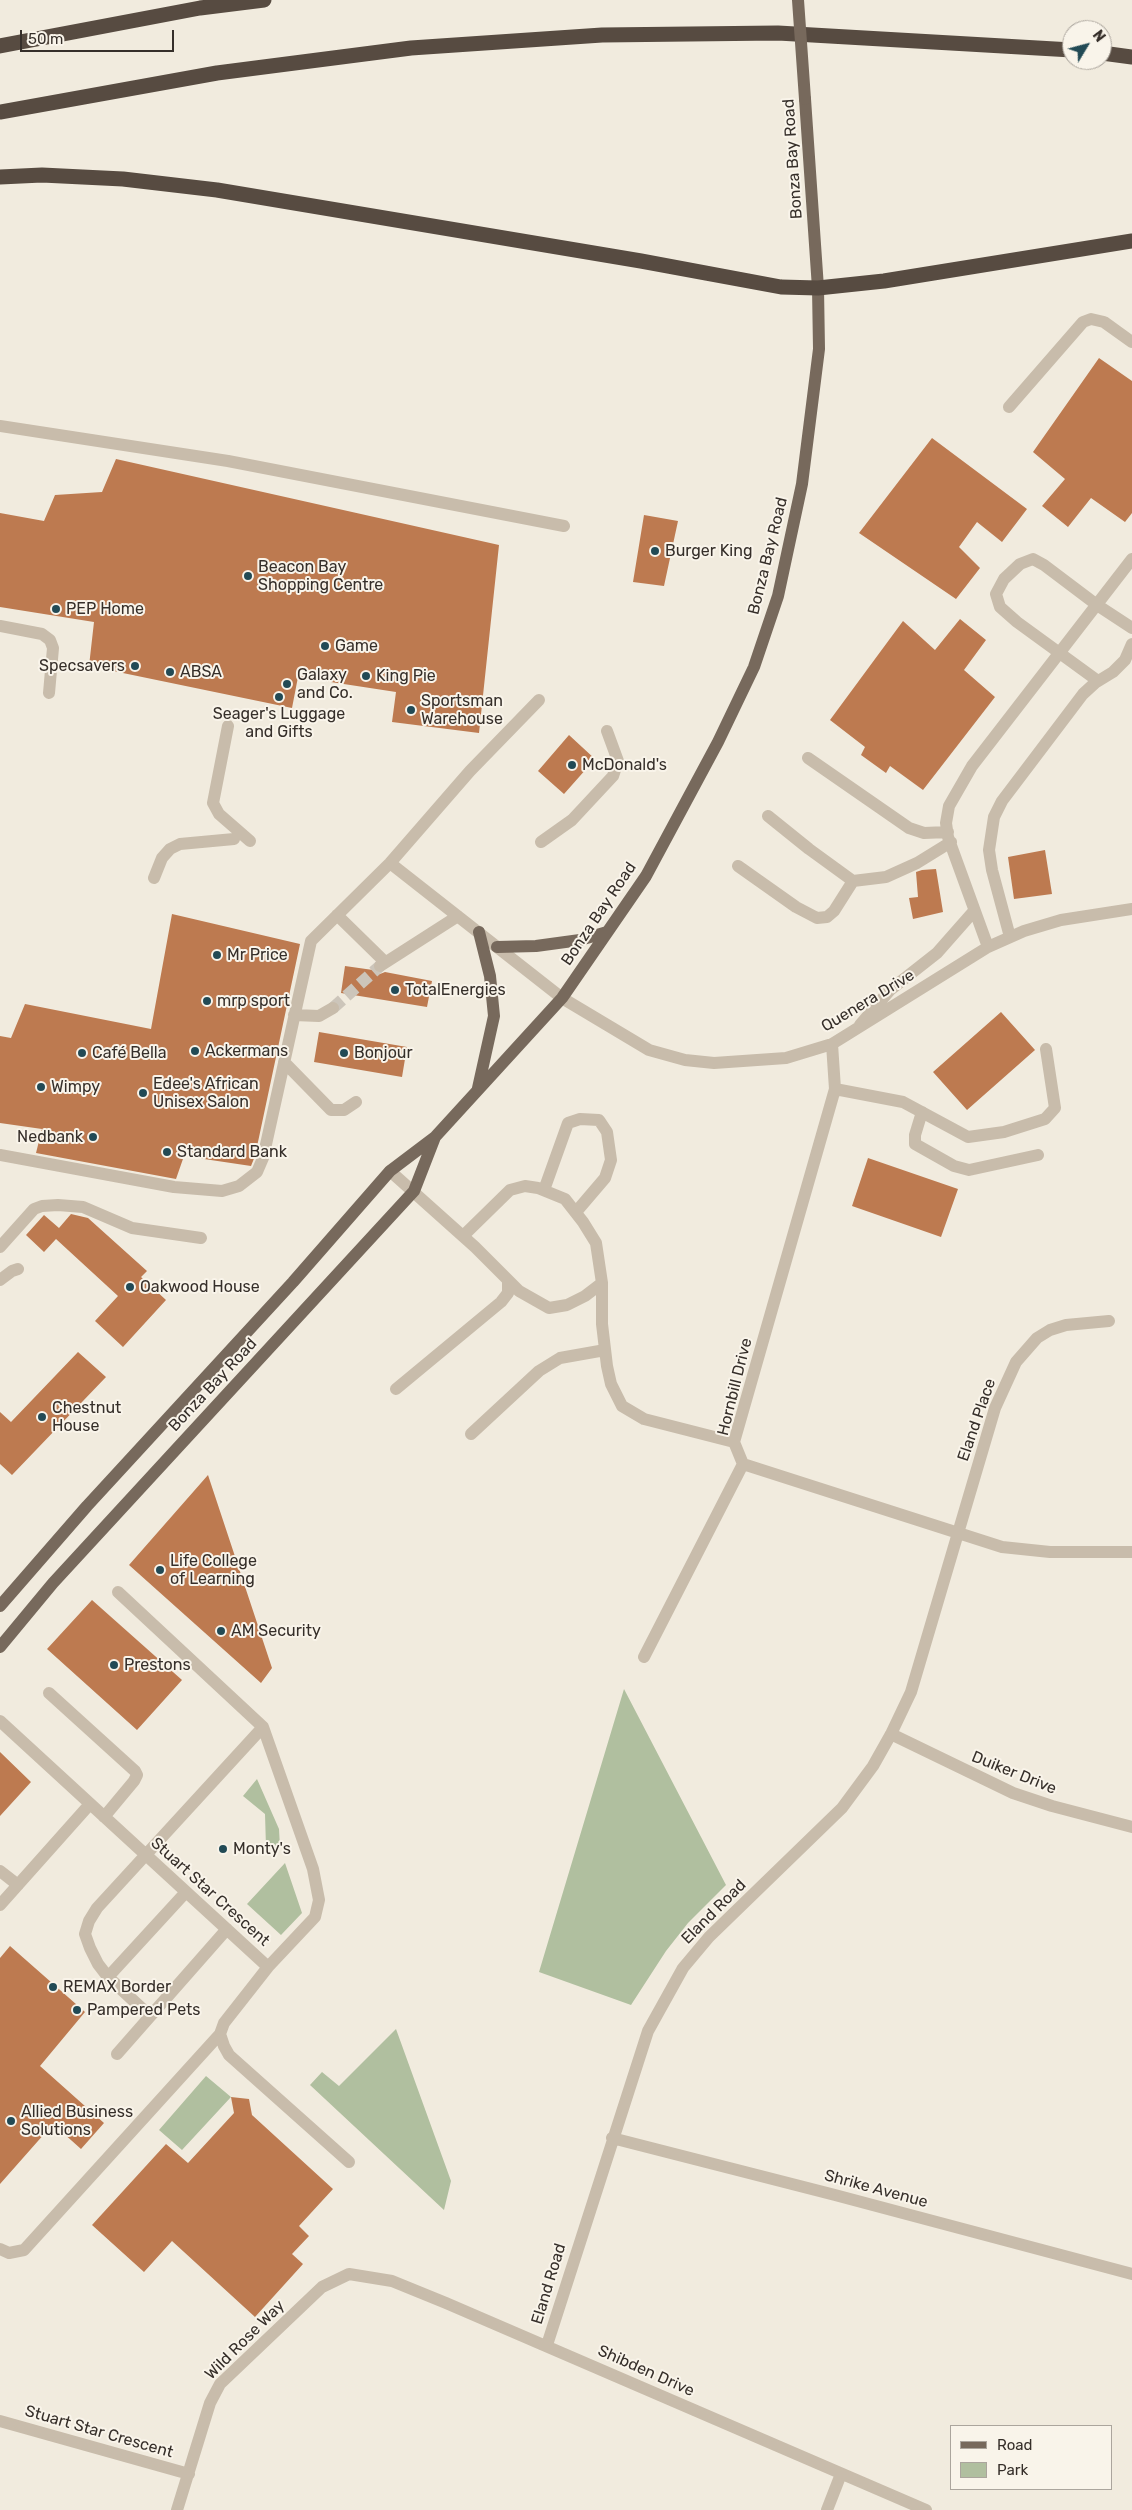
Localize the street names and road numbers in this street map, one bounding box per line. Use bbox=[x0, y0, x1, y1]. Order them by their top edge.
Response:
street label: Bonza Bay Road bbox=[779, 98, 807, 220]
street label: Bonza Bay Road bbox=[744, 495, 792, 617]
street label: Bonza Bay Road bbox=[557, 859, 641, 969]
street label: Quenera Drive bbox=[818, 966, 918, 1036]
street label: Bonza Bay Road bbox=[165, 1334, 261, 1436]
street label: Hornbill Drive bbox=[714, 1336, 756, 1438]
street label: Eland Place bbox=[954, 1376, 1000, 1464]
street label: Duiker Drive bbox=[969, 1747, 1059, 1799]
street label: Stuart Star Crescent bbox=[147, 1834, 273, 1950]
street label: Eland Road bbox=[678, 1876, 750, 1948]
street label: Shrike Avenue bbox=[822, 2166, 930, 2212]
street label: Eland Road bbox=[528, 2241, 570, 2327]
street label: Wild Rose Way bbox=[201, 2296, 289, 2384]
street label: Shibden Drive bbox=[595, 2341, 697, 2401]
street label: Stuart Star Crescent bbox=[23, 2402, 175, 2462]

